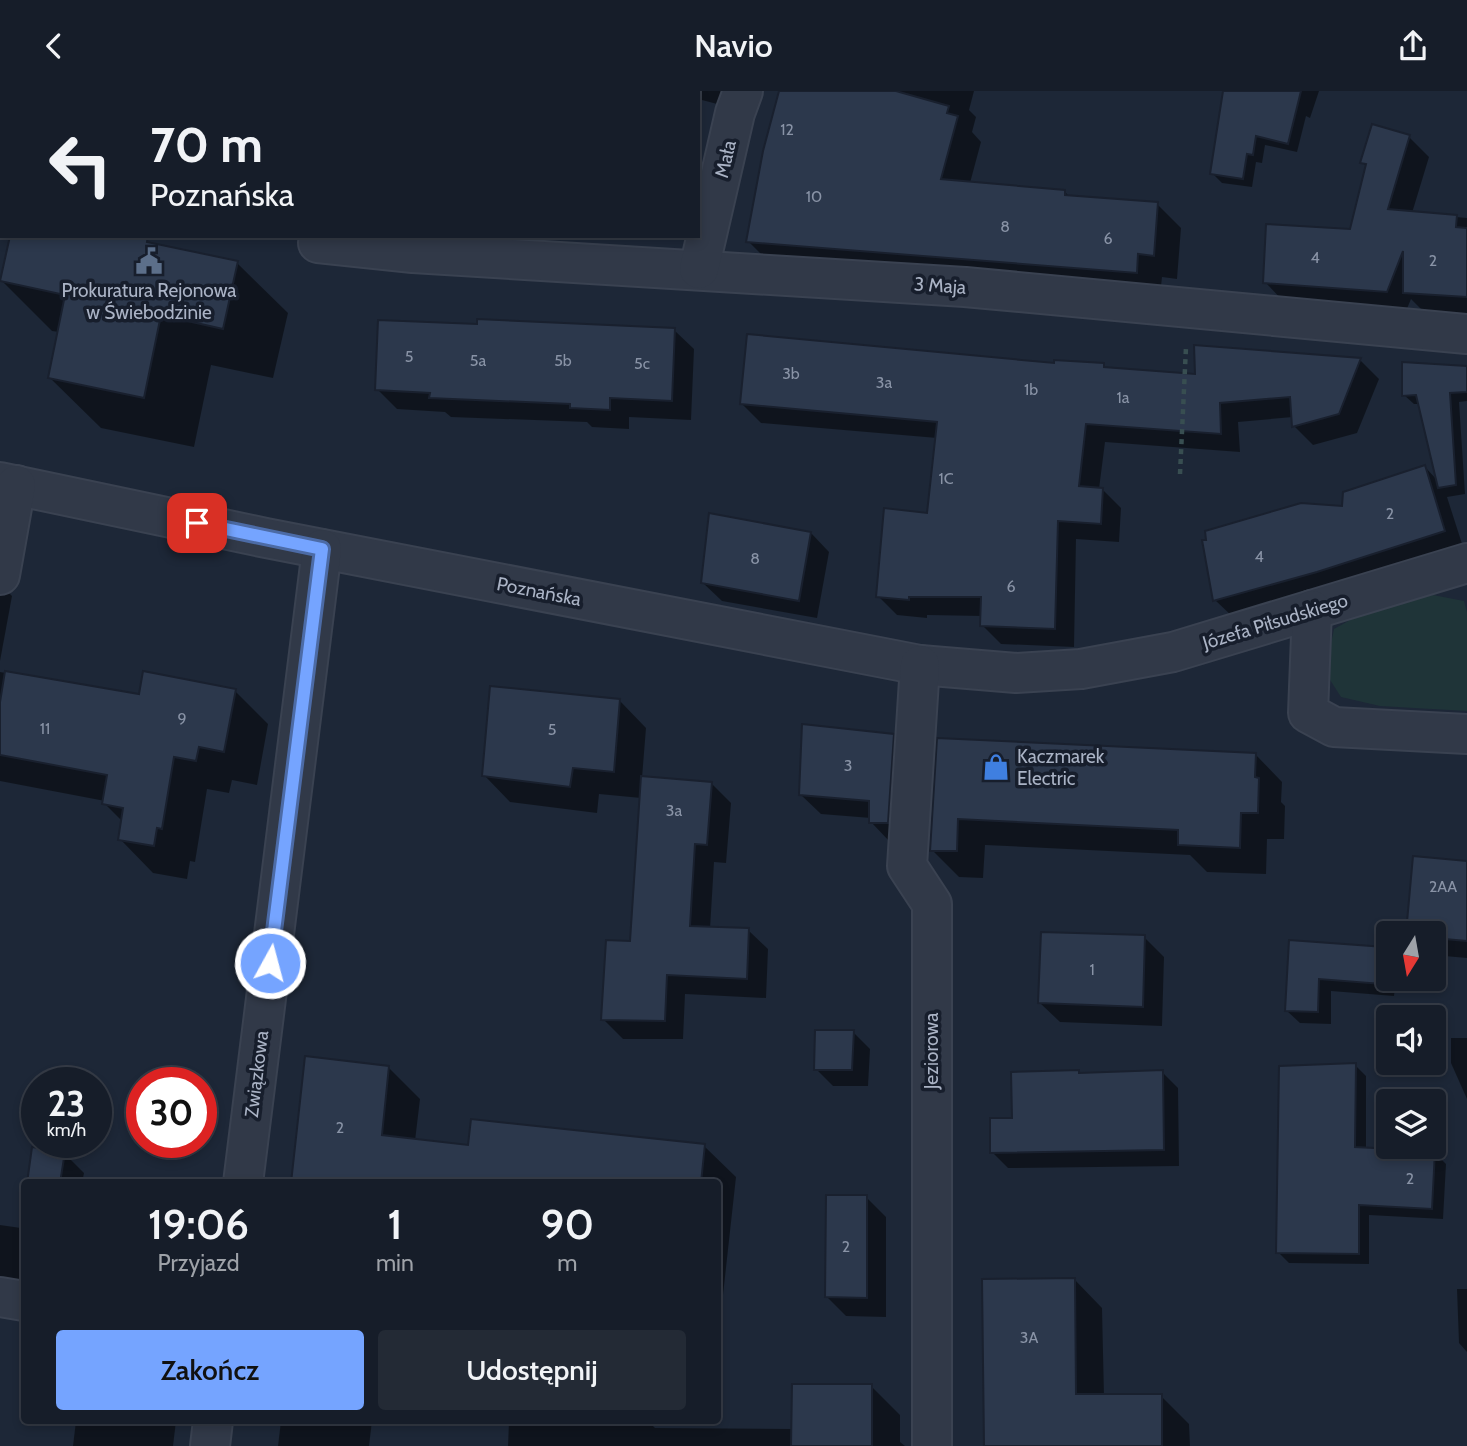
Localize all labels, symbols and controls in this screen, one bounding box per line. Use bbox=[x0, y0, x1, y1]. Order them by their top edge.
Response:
text: Navio bbox=[694, 26, 773, 65]
icon: back bbox=[35, 27, 73, 65]
icon: share bbox=[1394, 27, 1432, 65]
text: 70 m bbox=[150, 115, 263, 174]
icon: left bbox=[35, 119, 126, 210]
house number: 12 bbox=[780, 120, 794, 139]
street label: Mała bbox=[710, 138, 741, 180]
text: Poznańska bbox=[150, 175, 294, 214]
house number: 10 bbox=[806, 187, 822, 206]
house number: 8 bbox=[1000, 217, 1010, 236]
house number: 6 bbox=[1103, 229, 1113, 248]
public building icon: Prokuratura Rejonowa w Świebodzinie bbox=[134, 246, 164, 276]
house number: 4 bbox=[1310, 248, 1320, 267]
house number: 2 bbox=[1429, 251, 1437, 270]
street label: 3 Maja bbox=[913, 272, 967, 299]
place label: Prokuratura Rejonowa w Świebodzinie bbox=[62, 279, 236, 324]
house number: 5 bbox=[405, 347, 413, 366]
house number: 5a bbox=[470, 351, 486, 370]
house number: 5b bbox=[554, 351, 572, 370]
house number: 5c bbox=[634, 354, 650, 373]
house number: 3b bbox=[782, 364, 800, 383]
house number: 3a bbox=[876, 373, 892, 392]
house number: 1b bbox=[1024, 380, 1038, 399]
house number: 1a bbox=[1117, 388, 1130, 407]
house number: 1C bbox=[938, 469, 954, 488]
pin bbox=[167, 493, 227, 553]
icon: arrive bbox=[178, 504, 216, 542]
house number: 2 bbox=[1386, 504, 1394, 523]
house number: 4 bbox=[1254, 547, 1264, 566]
house number: 8 bbox=[750, 549, 760, 568]
street label: Poznańska bbox=[495, 572, 583, 611]
house number: 6 bbox=[1006, 577, 1016, 596]
street label: Józefa Piłsudskiego bbox=[1199, 588, 1351, 655]
house number: 9 bbox=[177, 709, 187, 728]
house number: 11 bbox=[40, 719, 50, 738]
house number: 5 bbox=[548, 720, 556, 739]
place label: Kaczmarek Electric bbox=[1017, 745, 1105, 790]
shop icon: Kaczmarek Electric bbox=[981, 752, 1011, 782]
house number: 3 bbox=[844, 756, 852, 775]
house number: 3a bbox=[666, 801, 682, 820]
house number: 2AA bbox=[1429, 877, 1457, 896]
north arrow bbox=[1376, 921, 1446, 991]
map controls bbox=[1376, 921, 1446, 1159]
position arrow bbox=[233, 926, 307, 1000]
house number: 1 bbox=[1089, 960, 1095, 979]
button: sound bbox=[1376, 1005, 1446, 1075]
street label: Jeziorowa bbox=[920, 1013, 943, 1090]
street label: Związkowa bbox=[240, 1029, 273, 1119]
speed limit sign: 30 bbox=[126, 1067, 217, 1158]
text: 23 bbox=[48, 1082, 85, 1125]
button: layers bbox=[1376, 1089, 1446, 1159]
house number: 2 bbox=[336, 1118, 344, 1137]
text: km/h bbox=[47, 1119, 86, 1141]
house number: 2 bbox=[1406, 1169, 1414, 1188]
text: 19:06 bbox=[148, 1198, 249, 1250]
text: 1 bbox=[387, 1198, 402, 1250]
text: 90 bbox=[541, 1198, 594, 1250]
house number: 2 bbox=[842, 1237, 850, 1256]
text: Przyjazd bbox=[157, 1249, 239, 1277]
text: min bbox=[376, 1249, 414, 1277]
text: m bbox=[557, 1249, 577, 1277]
house number: 3A bbox=[1020, 1328, 1038, 1347]
button: Zakończ bbox=[56, 1330, 364, 1410]
button: Udostępnij bbox=[378, 1330, 686, 1410]

